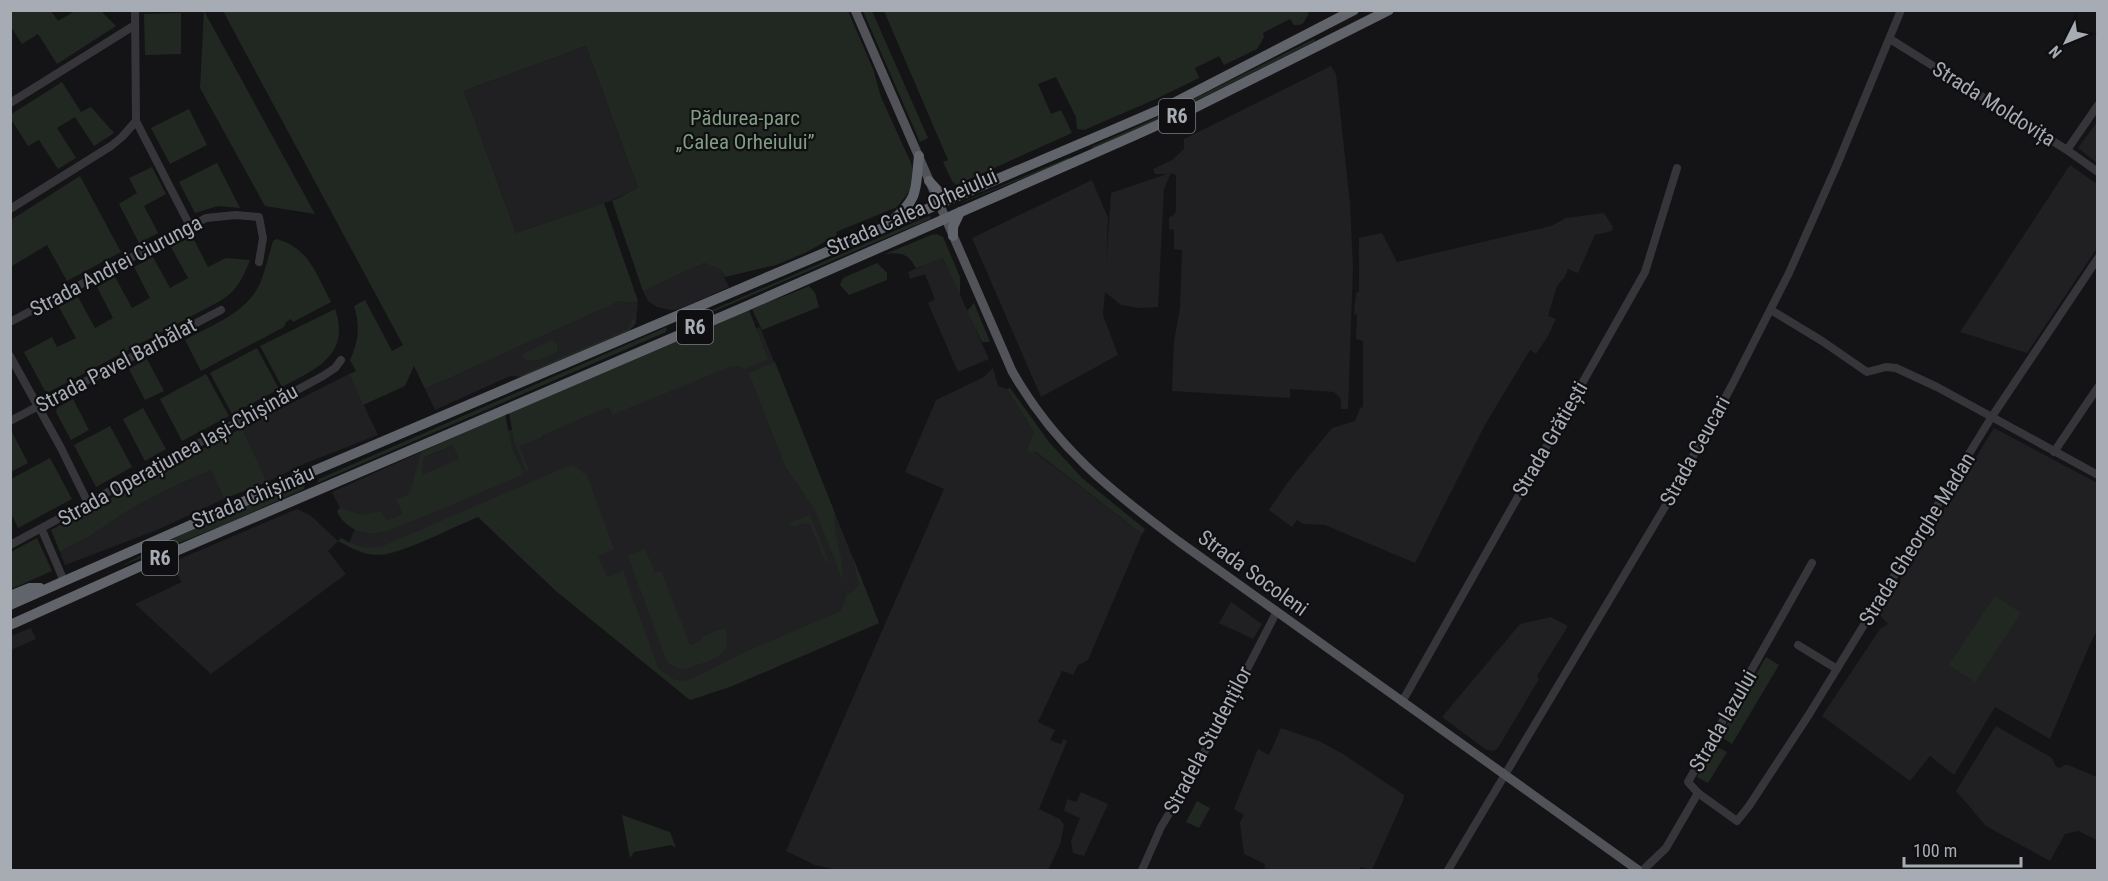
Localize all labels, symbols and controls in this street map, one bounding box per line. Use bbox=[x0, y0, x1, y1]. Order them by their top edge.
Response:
north arrow bbox=[2036, 12, 2096, 72]
text: N bbox=[2045, 42, 2066, 62]
street label: Strada Moldovița bbox=[1928, 57, 2060, 152]
road number: R6 bbox=[1159, 99, 1195, 133]
park label: Pădurea-parc „Calea Orheiului” bbox=[675, 106, 815, 154]
street label: Strada Calea Orheiului bbox=[823, 164, 1001, 260]
street label: Strada Andrei Ciurunga bbox=[26, 211, 206, 321]
road number: R6 bbox=[677, 310, 713, 344]
street label: Strada Pavel Barbălat bbox=[32, 313, 200, 417]
street label: Strada Grătiești bbox=[1508, 377, 1592, 501]
street label: Strada Operațiunea Iași-Chișinău bbox=[54, 379, 302, 532]
street label: Strada Ceucari bbox=[1655, 392, 1735, 510]
street label: Strada Gheorghe Madan bbox=[1854, 448, 1980, 630]
street label: Strada Chișinău bbox=[188, 461, 318, 533]
street label: Strada Socoleni bbox=[1193, 525, 1313, 621]
road number: R6 bbox=[142, 541, 178, 575]
street label: Stradela Studenților bbox=[1159, 662, 1258, 818]
street label: Strada Iazului bbox=[1684, 666, 1762, 776]
scale bar bbox=[1904, 830, 2021, 868]
text: 100 m bbox=[1913, 840, 1957, 861]

